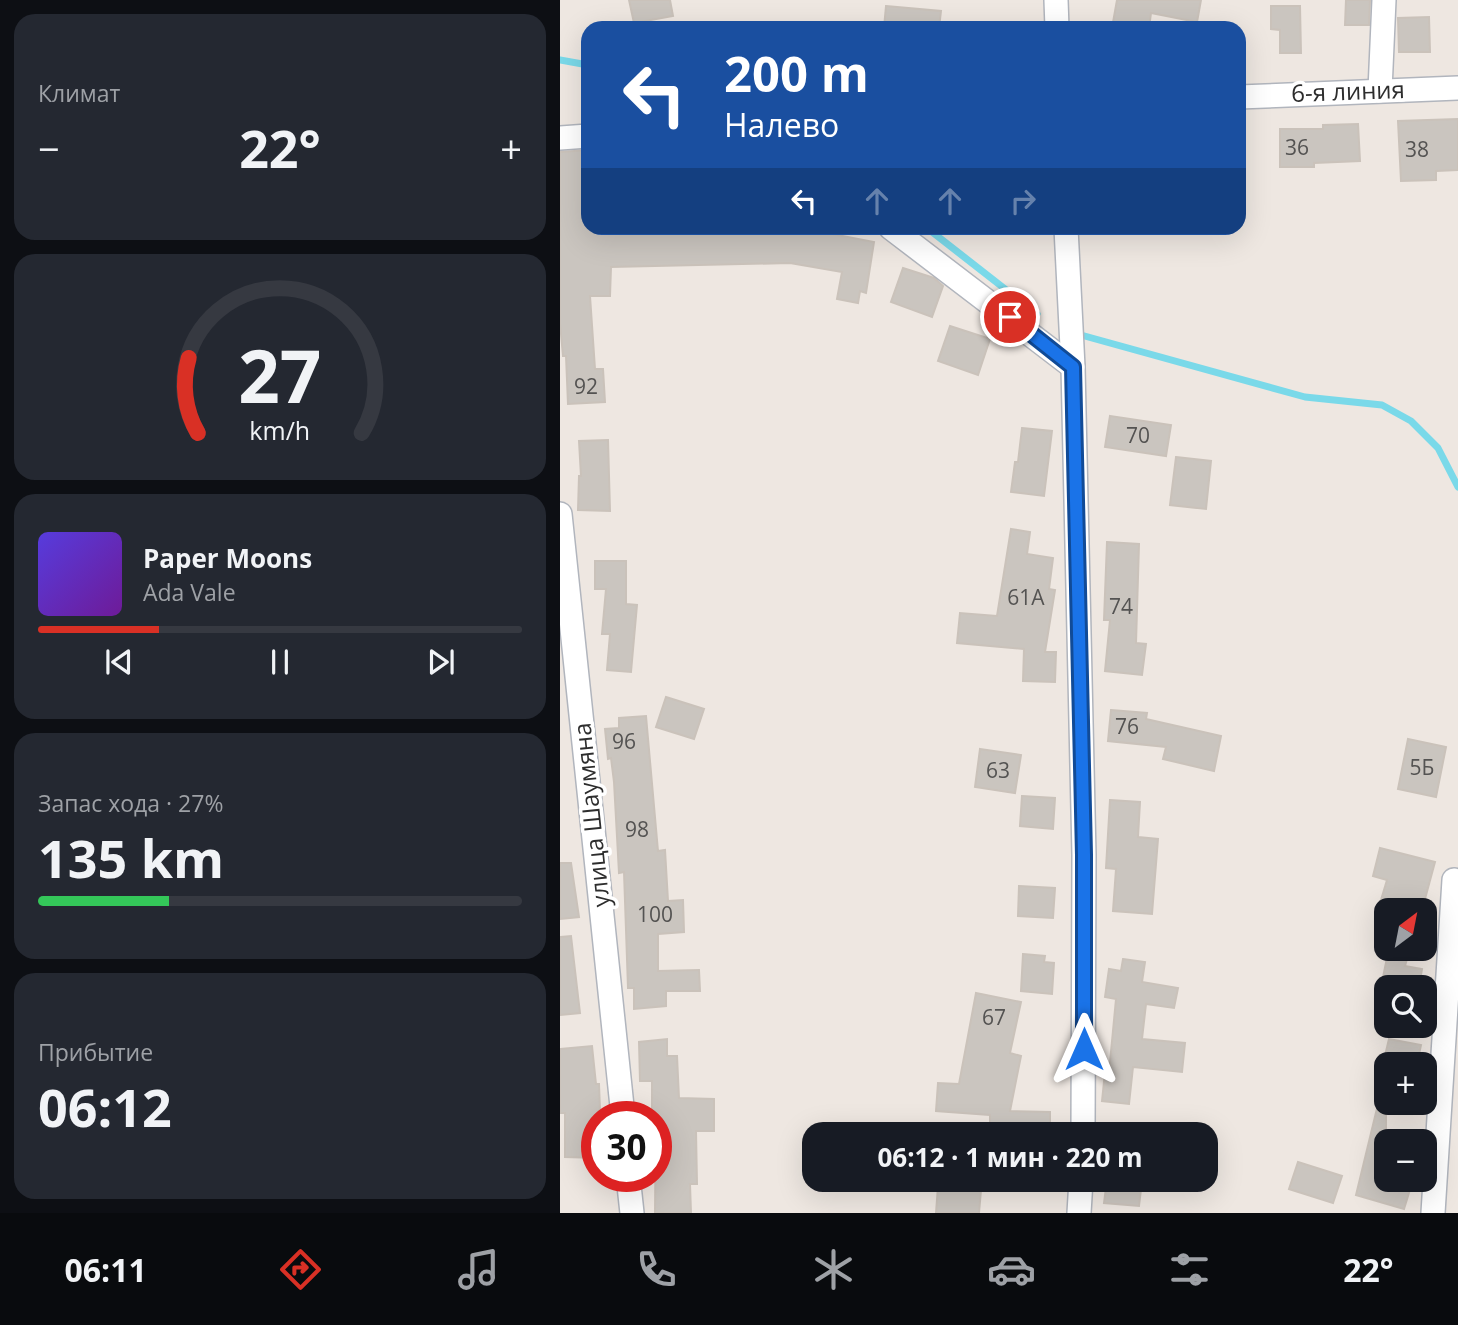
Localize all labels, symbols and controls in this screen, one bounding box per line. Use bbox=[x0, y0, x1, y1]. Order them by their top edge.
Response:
text: 200 m bbox=[724, 40, 869, 106]
icon: left bbox=[609, 49, 700, 140]
street label: 6-я линия bbox=[1291, 72, 1405, 109]
text: Климат bbox=[38, 77, 120, 109]
text: Налево bbox=[724, 103, 839, 146]
text: 22° bbox=[239, 112, 321, 183]
text: − bbox=[38, 122, 60, 174]
text: + bbox=[500, 122, 522, 174]
house number: 36 bbox=[1285, 133, 1309, 161]
house number: 38 bbox=[1405, 135, 1429, 163]
icon: left bbox=[785, 182, 823, 220]
icon: ahead bbox=[858, 182, 896, 220]
icon: ahead bbox=[931, 182, 969, 220]
icon: right bbox=[1004, 182, 1042, 220]
pin bbox=[980, 287, 1040, 347]
icon: arrive bbox=[991, 298, 1029, 336]
text: 27 bbox=[238, 325, 322, 424]
house number: 92 bbox=[574, 372, 598, 400]
text: km/h bbox=[250, 412, 310, 446]
house number: 70 bbox=[1126, 421, 1150, 449]
text: Paper Moons bbox=[143, 540, 312, 576]
text: Ada Vale bbox=[143, 576, 236, 608]
house number: 61А bbox=[1007, 583, 1045, 611]
house number: 74 bbox=[1109, 592, 1133, 620]
icon: previous bbox=[100, 643, 138, 681]
icon: pause bbox=[261, 643, 299, 681]
icon: next bbox=[422, 643, 460, 681]
house number: 76 bbox=[1115, 712, 1139, 740]
street label: улица Шаумяна bbox=[564, 721, 617, 909]
house number: 96 bbox=[612, 727, 636, 755]
house number: 5Б bbox=[1410, 753, 1434, 781]
house number: 63 bbox=[986, 756, 1010, 784]
text: Запас хода · 27% bbox=[38, 787, 223, 819]
house number: 98 bbox=[625, 815, 649, 843]
text: 135 km bbox=[38, 822, 224, 893]
north arrow bbox=[1374, 898, 1437, 961]
map controls bbox=[1374, 898, 1437, 1192]
house number: 100 bbox=[637, 900, 673, 928]
button: search bbox=[1374, 975, 1437, 1038]
house number: 67 bbox=[982, 1003, 1006, 1031]
position arrow bbox=[1047, 1012, 1121, 1086]
text: Прибытие bbox=[38, 1036, 153, 1068]
button: + bbox=[1374, 1052, 1437, 1115]
text: 06:12 bbox=[38, 1071, 172, 1142]
speed limit sign: 30 bbox=[581, 1101, 672, 1192]
button: − bbox=[1374, 1129, 1437, 1192]
text: 06:12 · 1 мин · 220 m bbox=[877, 1139, 1143, 1175]
icon: directions bbox=[276, 1245, 325, 1294]
icon: music bbox=[454, 1245, 503, 1294]
icon: phone bbox=[632, 1245, 681, 1294]
icon: climate bbox=[809, 1245, 858, 1294]
icon: car bbox=[987, 1245, 1036, 1294]
icon: filters bbox=[1165, 1245, 1214, 1294]
text: 06:11 bbox=[64, 1248, 147, 1291]
text: 22° bbox=[1343, 1248, 1394, 1291]

